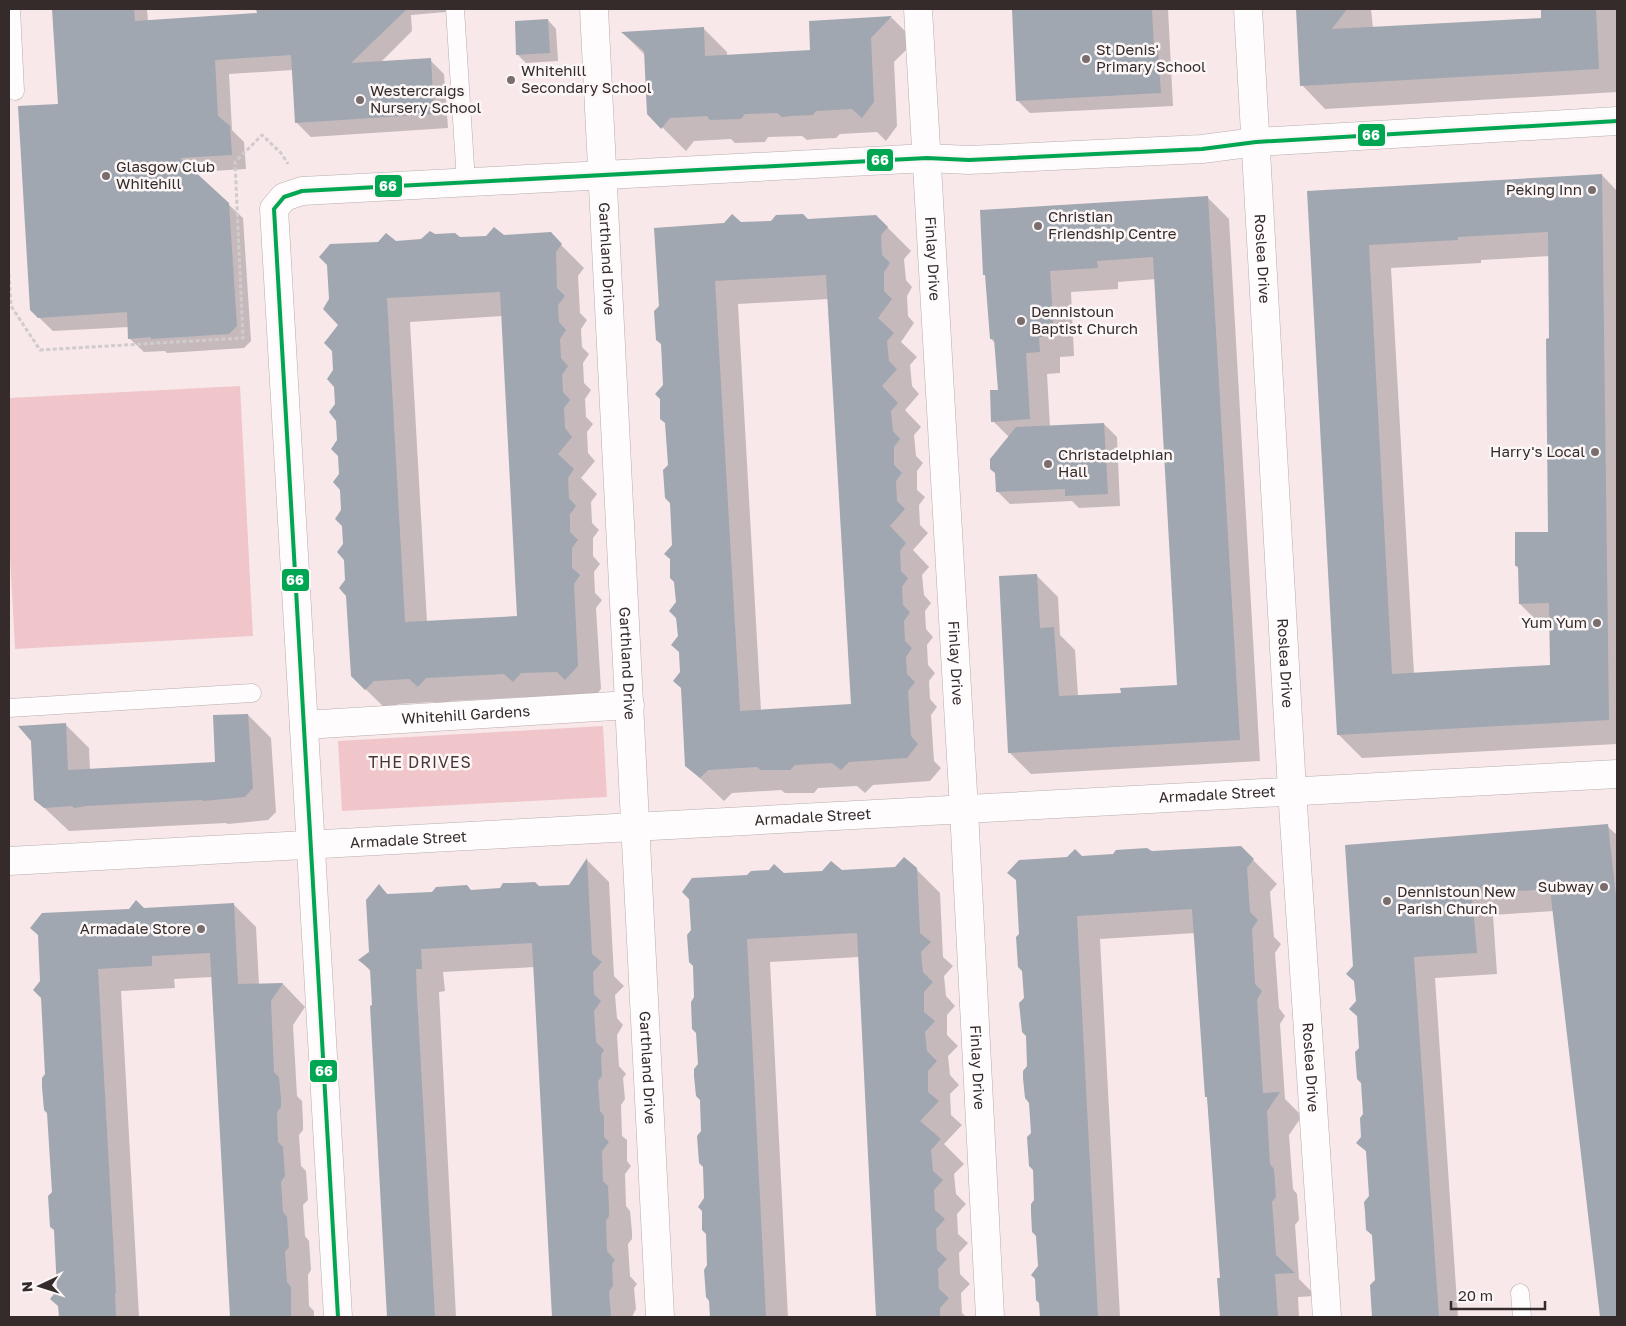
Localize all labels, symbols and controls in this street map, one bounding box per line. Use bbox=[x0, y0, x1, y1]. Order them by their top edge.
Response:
place label: St Denis' Primary School bbox=[1096, 40, 1206, 75]
marker: St Denis' Primary School bbox=[1080, 53, 1092, 65]
place label: Whitehill Secondary School bbox=[521, 61, 652, 96]
marker: Whitehill Secondary School bbox=[505, 74, 517, 86]
place label: Westercraigs Nursery School bbox=[370, 81, 481, 116]
marker: Westercraigs Nursery School bbox=[354, 94, 366, 106]
line badge: 66 bbox=[1357, 123, 1386, 147]
text: 66 bbox=[1362, 126, 1380, 143]
line badge: 66 bbox=[866, 148, 894, 172]
text: 66 bbox=[871, 151, 889, 168]
place label: Glasgow Club Whitehill bbox=[116, 157, 215, 192]
marker: Glasgow Club Whitehill bbox=[100, 170, 112, 182]
line badge: 66 bbox=[374, 174, 403, 198]
text: 66 bbox=[379, 177, 397, 194]
place label: Peking Inn bbox=[1506, 180, 1582, 198]
marker: Peking Inn bbox=[1586, 184, 1598, 196]
street label: Garthland Drive bbox=[596, 202, 619, 316]
place label: Christian Friendship Centre bbox=[1048, 207, 1177, 242]
street label: Roslea Drive bbox=[1252, 213, 1275, 304]
street label: Finlay Drive bbox=[922, 216, 945, 302]
marker: Christian Friendship Centre bbox=[1032, 220, 1044, 232]
place label: Dennistoun Baptist Church bbox=[1031, 302, 1138, 337]
marker: Dennistoun Baptist Church bbox=[1015, 315, 1027, 327]
place label: Harry's Local bbox=[1490, 442, 1585, 460]
place label: Christadelphian Hall bbox=[1058, 445, 1173, 480]
marker: Harry's Local bbox=[1589, 446, 1601, 458]
marker: Christadelphian Hall bbox=[1042, 458, 1054, 470]
line badge: 66 bbox=[281, 568, 310, 592]
text: 66 bbox=[286, 571, 304, 588]
street label: Garthland Drive bbox=[616, 606, 640, 720]
place label: Yum Yum bbox=[1521, 613, 1587, 631]
marker: Yum Yum bbox=[1591, 617, 1603, 629]
street label: Roslea Drive bbox=[1274, 618, 1297, 709]
street label: Finlay Drive bbox=[945, 620, 968, 706]
street label: Whitehill Gardens bbox=[401, 701, 531, 727]
district label: THE DRIVES bbox=[368, 752, 472, 772]
street label: Armadale Street bbox=[1158, 782, 1276, 806]
street label: Armadale Street bbox=[754, 804, 872, 828]
street label: Armadale Street bbox=[349, 827, 467, 851]
place label: Subway bbox=[1538, 877, 1595, 895]
marker: Subway bbox=[1598, 881, 1610, 893]
place label: Dennistoun New Parish Church bbox=[1397, 882, 1516, 917]
marker: Dennistoun New Parish Church bbox=[1381, 895, 1393, 907]
place label: Armadale Store bbox=[80, 919, 191, 937]
marker: Armadale Store bbox=[195, 923, 207, 935]
street label: Garthland Drive bbox=[637, 1011, 660, 1125]
street label: Roslea Drive bbox=[1299, 1022, 1323, 1113]
street label: Finlay Drive bbox=[967, 1025, 989, 1110]
line badge: 66 bbox=[309, 1059, 338, 1083]
text: 66 bbox=[315, 1062, 333, 1079]
north arrow bbox=[15, 1261, 65, 1311]
scale bar bbox=[1451, 1278, 1545, 1310]
text: N bbox=[18, 1281, 35, 1293]
text: 20 m bbox=[1458, 1286, 1493, 1304]

